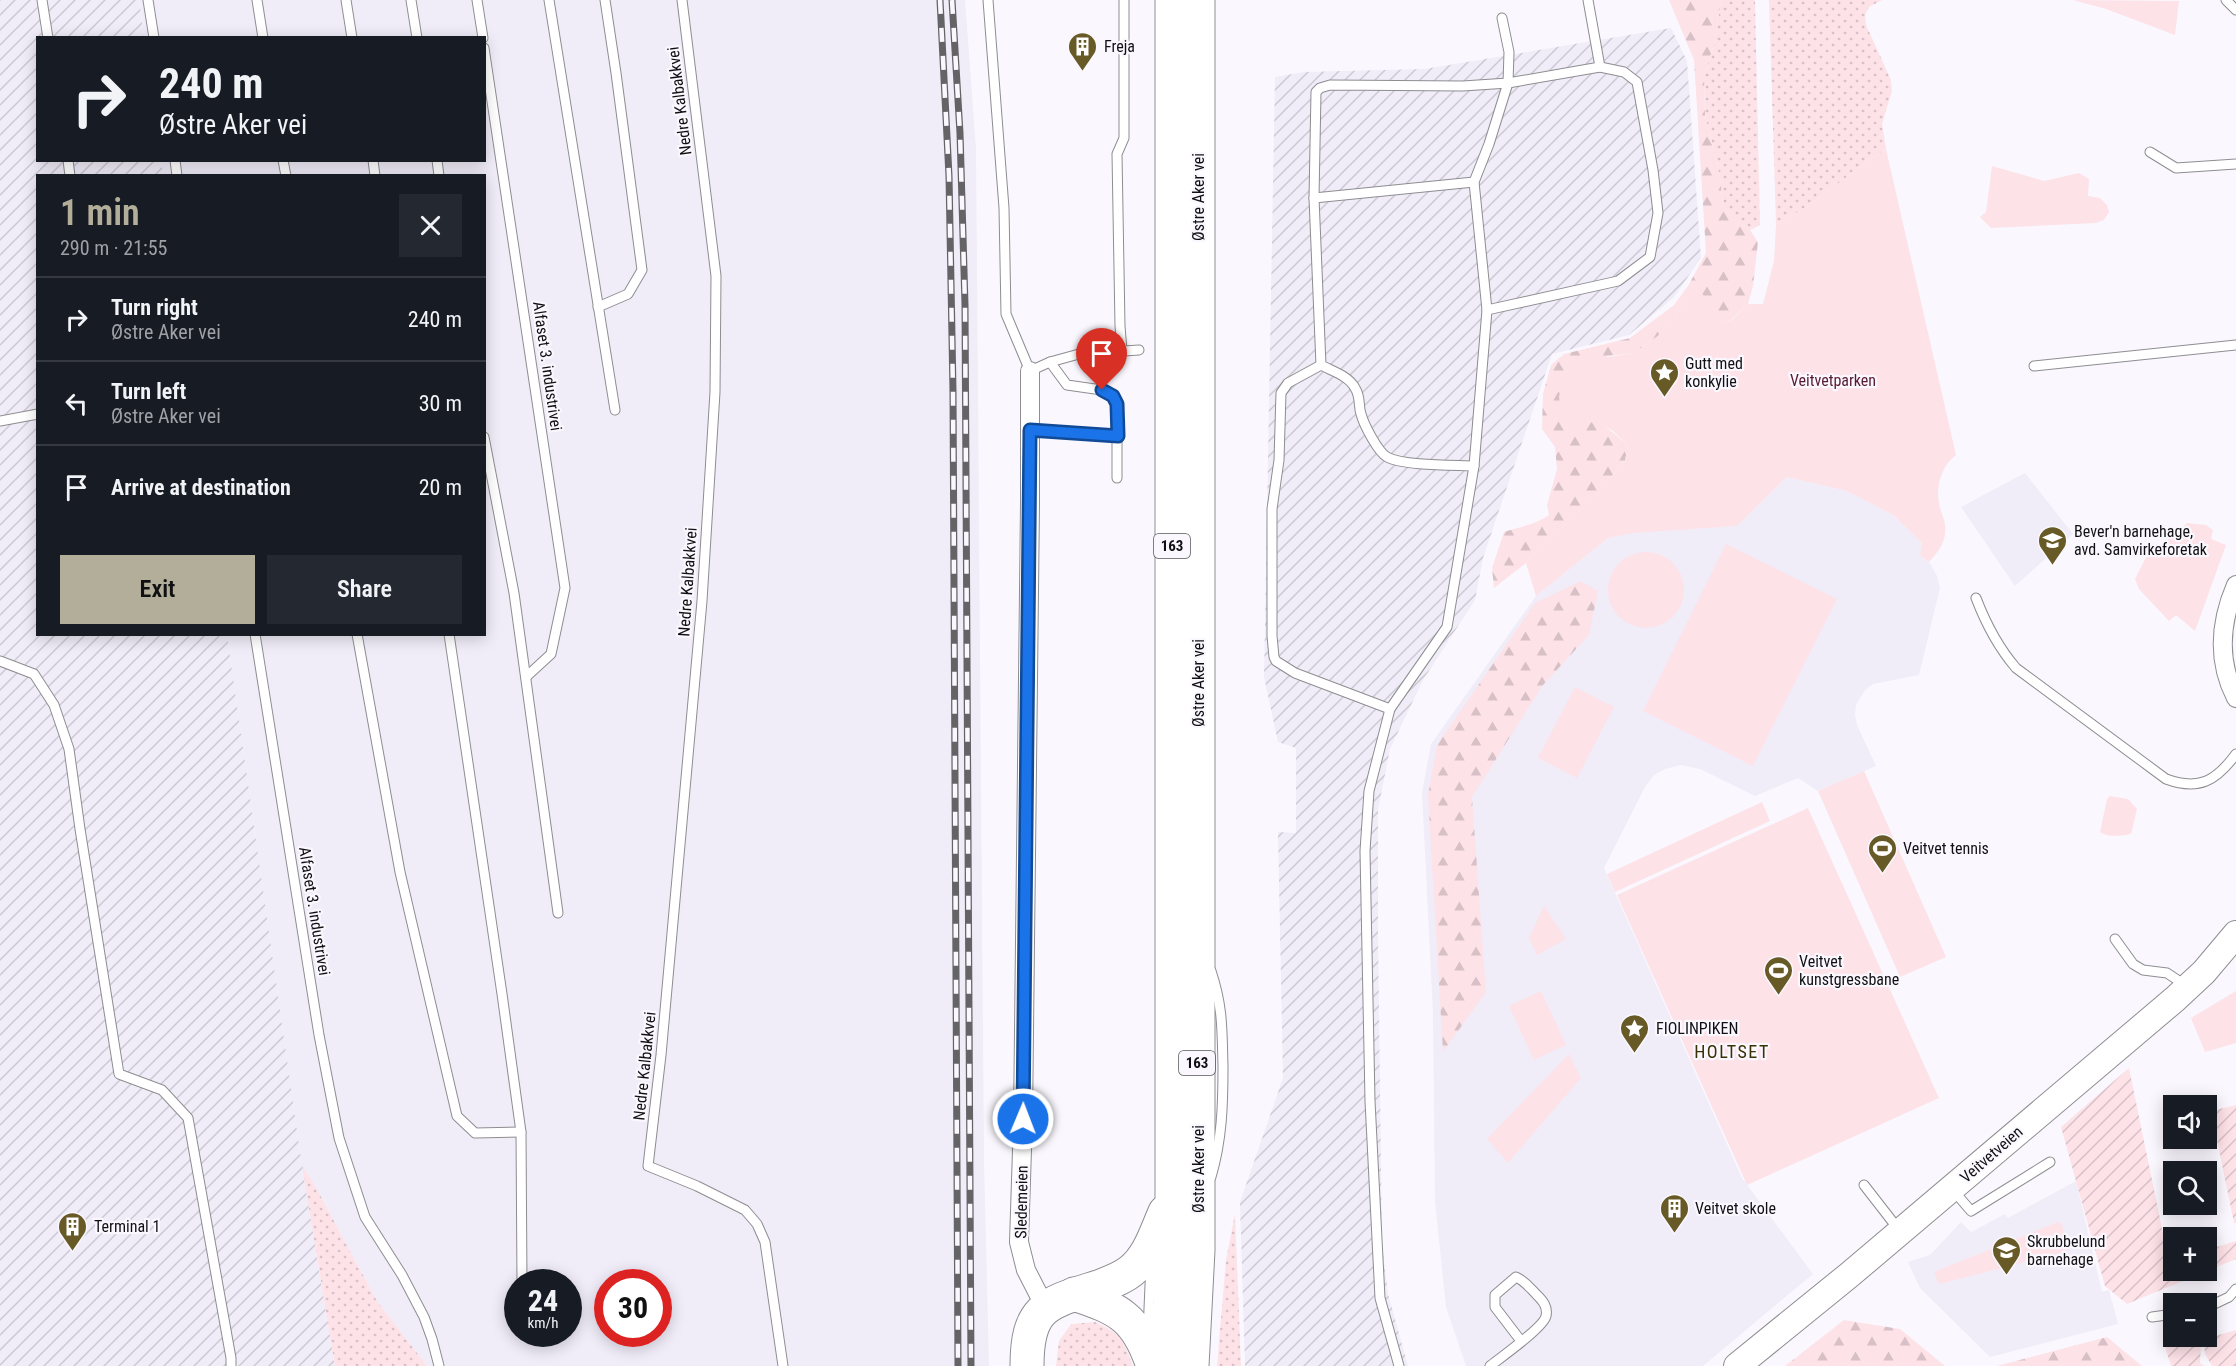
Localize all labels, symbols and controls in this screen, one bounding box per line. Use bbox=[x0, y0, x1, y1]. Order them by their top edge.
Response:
building icon: Freja bbox=[1067, 30, 1099, 72]
place label: Freja bbox=[1104, 37, 1135, 56]
street label: Nedre Kalbakkvei bbox=[663, 46, 696, 156]
text: 240 m bbox=[159, 59, 264, 108]
icon: right bbox=[60, 60, 138, 138]
text: Østre Aker vei bbox=[159, 109, 307, 141]
street label: Østre Aker vei bbox=[1189, 153, 1208, 241]
text: 1 min bbox=[60, 192, 140, 234]
button: close bbox=[399, 194, 462, 257]
text: 290 m · 21:55 bbox=[60, 236, 167, 260]
text: Turn right bbox=[111, 295, 198, 320]
street label: Alfaset 3. industrivei bbox=[529, 300, 566, 432]
icon: right bbox=[60, 303, 93, 336]
text: 240 m bbox=[408, 307, 462, 332]
text: Østre Aker vei bbox=[111, 320, 221, 344]
pin bbox=[1076, 328, 1127, 390]
icon: arrive bbox=[1085, 337, 1118, 370]
place label: Gutt med konkylie bbox=[1685, 354, 1743, 391]
place icon: Gutt med konkylie bbox=[1648, 356, 1680, 398]
park label: Veitvetparken bbox=[1790, 371, 1876, 390]
text: Turn left bbox=[111, 379, 186, 404]
icon: left bbox=[60, 387, 93, 420]
text: 30 m bbox=[419, 391, 462, 416]
text: Østre Aker vei bbox=[111, 404, 221, 428]
icon: arrive bbox=[60, 471, 93, 504]
text: Arrive at destination bbox=[111, 475, 291, 500]
text: 20 m bbox=[419, 475, 462, 500]
place label: Bever'n barnehage, avd. Samvirkeforetak bbox=[2074, 522, 2208, 559]
school or university icon: Bever'n barnehage, avd. Samvirkeforetak bbox=[2037, 524, 2069, 566]
street label: Nedre Kalbakkvei bbox=[674, 527, 701, 637]
road number: 163 bbox=[1154, 534, 1190, 558]
button: Exit bbox=[60, 555, 255, 624]
button: Share bbox=[267, 555, 462, 624]
street label: Østre Aker vei bbox=[1189, 639, 1208, 727]
sports icon: Veitvet tennis bbox=[1866, 832, 1898, 874]
place label: Veitvet tennis bbox=[1903, 839, 1989, 858]
street label: Alfaset 3. industrivei bbox=[295, 845, 334, 977]
place label: Veitvet kunstgressbane bbox=[1799, 952, 1899, 989]
sports icon: Veitvet kunstgressbane bbox=[1762, 954, 1794, 996]
street label: Nedre Kalbakkvei bbox=[629, 1011, 660, 1121]
place icon: FIOLINPIKEN bbox=[1619, 1012, 1651, 1054]
place label: FIOLINPIKEN bbox=[1656, 1019, 1738, 1038]
district label: HOLTSET bbox=[1694, 1041, 1770, 1062]
road number: 163 bbox=[1179, 1051, 1215, 1075]
position arrow bbox=[991, 1087, 1055, 1151]
map controls bbox=[2163, 1095, 2217, 1347]
button: sound bbox=[2163, 1095, 2217, 1149]
street label: Veitvetveien bbox=[1956, 1122, 2026, 1187]
street label: Østre Aker vei bbox=[1189, 1125, 1208, 1213]
button: search bbox=[2163, 1161, 2217, 1215]
street label: Sledemeien bbox=[1011, 1165, 1032, 1239]
building icon: Veitvet skole bbox=[1658, 1192, 1690, 1234]
place label: Veitvet skole bbox=[1695, 1199, 1776, 1218]
building icon: Terminal 1 bbox=[57, 1210, 89, 1252]
place label: Terminal 1 bbox=[94, 1217, 160, 1236]
button: + bbox=[2163, 1227, 2217, 1281]
place label: Skrubbelund barnehage bbox=[2027, 1232, 2106, 1269]
school or university icon: Skrubbelund barnehage bbox=[1990, 1234, 2022, 1276]
speed limit sign: 30 bbox=[594, 1269, 672, 1347]
text: 24 bbox=[528, 1283, 558, 1318]
button: − bbox=[2163, 1293, 2217, 1347]
text: km/h bbox=[528, 1314, 558, 1332]

